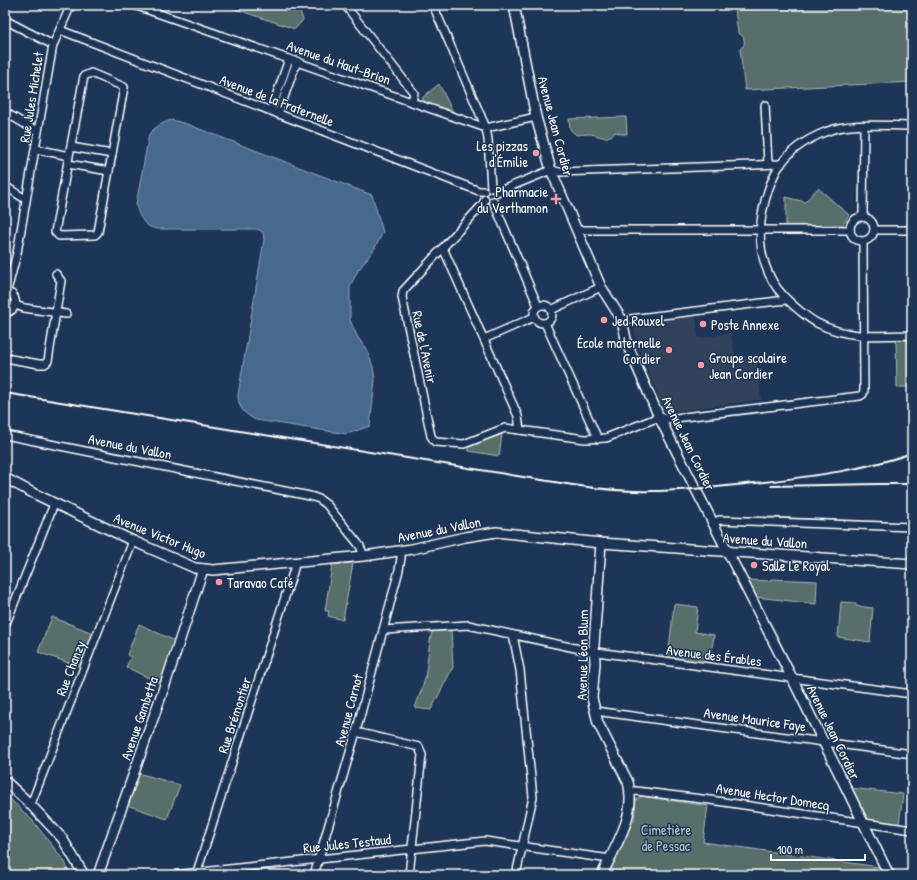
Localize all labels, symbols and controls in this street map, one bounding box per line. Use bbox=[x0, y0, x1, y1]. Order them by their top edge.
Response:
street label: Avenue du Haut-Brion bbox=[285, 35, 393, 89]
street label: Rue Jules Michelet bbox=[14, 50, 48, 144]
street label: Avenue de la Fraternelle bbox=[217, 69, 337, 131]
street label: Avenue Jean Cordier bbox=[534, 74, 579, 179]
place label: Les pizzas d'Émilie bbox=[477, 136, 528, 171]
marker: Les pizzas d'Émilie bbox=[531, 148, 541, 158]
place label: Pharmacie du Verthamon bbox=[477, 182, 548, 217]
marker: Pharmacie du Verthamon bbox=[551, 194, 561, 204]
street label: Rue de l'Avenir bbox=[408, 309, 442, 386]
place label: Jed Rouxel bbox=[612, 311, 665, 330]
marker: Jed Rouxel bbox=[599, 315, 609, 325]
place label: Poste Annexe bbox=[711, 315, 780, 334]
marker: Poste Annexe bbox=[698, 319, 708, 329]
place label: École maternelle Cordier bbox=[577, 333, 662, 368]
marker: École maternelle Cordier bbox=[664, 345, 674, 355]
place label: Groupe scolaire Jean Cordier bbox=[709, 348, 787, 383]
marker: Groupe scolaire Jean Cordier bbox=[696, 360, 706, 370]
street label: Avenue Jean Cordier bbox=[658, 393, 720, 494]
street label: Avenue du Vallon bbox=[87, 429, 173, 463]
street label: Avenue Victor Hugo bbox=[111, 508, 209, 563]
street label: Avenue du Vallon bbox=[396, 512, 482, 546]
street label: Avenue du Vallon bbox=[722, 528, 808, 552]
place label: Salle Le Royal bbox=[762, 556, 830, 576]
marker: Salle Le Royal bbox=[749, 560, 759, 570]
place label: Taravao Café bbox=[227, 573, 294, 592]
marker: Taravao Café bbox=[214, 577, 224, 587]
street label: Avenue Léon Blum bbox=[572, 610, 592, 700]
street label: Rue Chanzy bbox=[51, 637, 90, 699]
street label: Avenue des Érables bbox=[665, 640, 763, 670]
street label: Avenue Carnot bbox=[329, 672, 367, 748]
street label: Avenue Gambetta bbox=[116, 673, 162, 762]
street label: Rue Brémontier bbox=[213, 674, 255, 756]
street label: Avenue Jean Cordier bbox=[803, 682, 865, 783]
street label: Avenue Maurice Faye bbox=[702, 702, 808, 737]
street label: Avenue Hector Domecq bbox=[715, 778, 832, 815]
park label: Cimetière de Pessac bbox=[641, 820, 692, 855]
street label: Rue Jules Testaud bbox=[302, 829, 392, 857]
scale bar bbox=[771, 836, 865, 862]
text: 100 m bbox=[777, 841, 803, 858]

